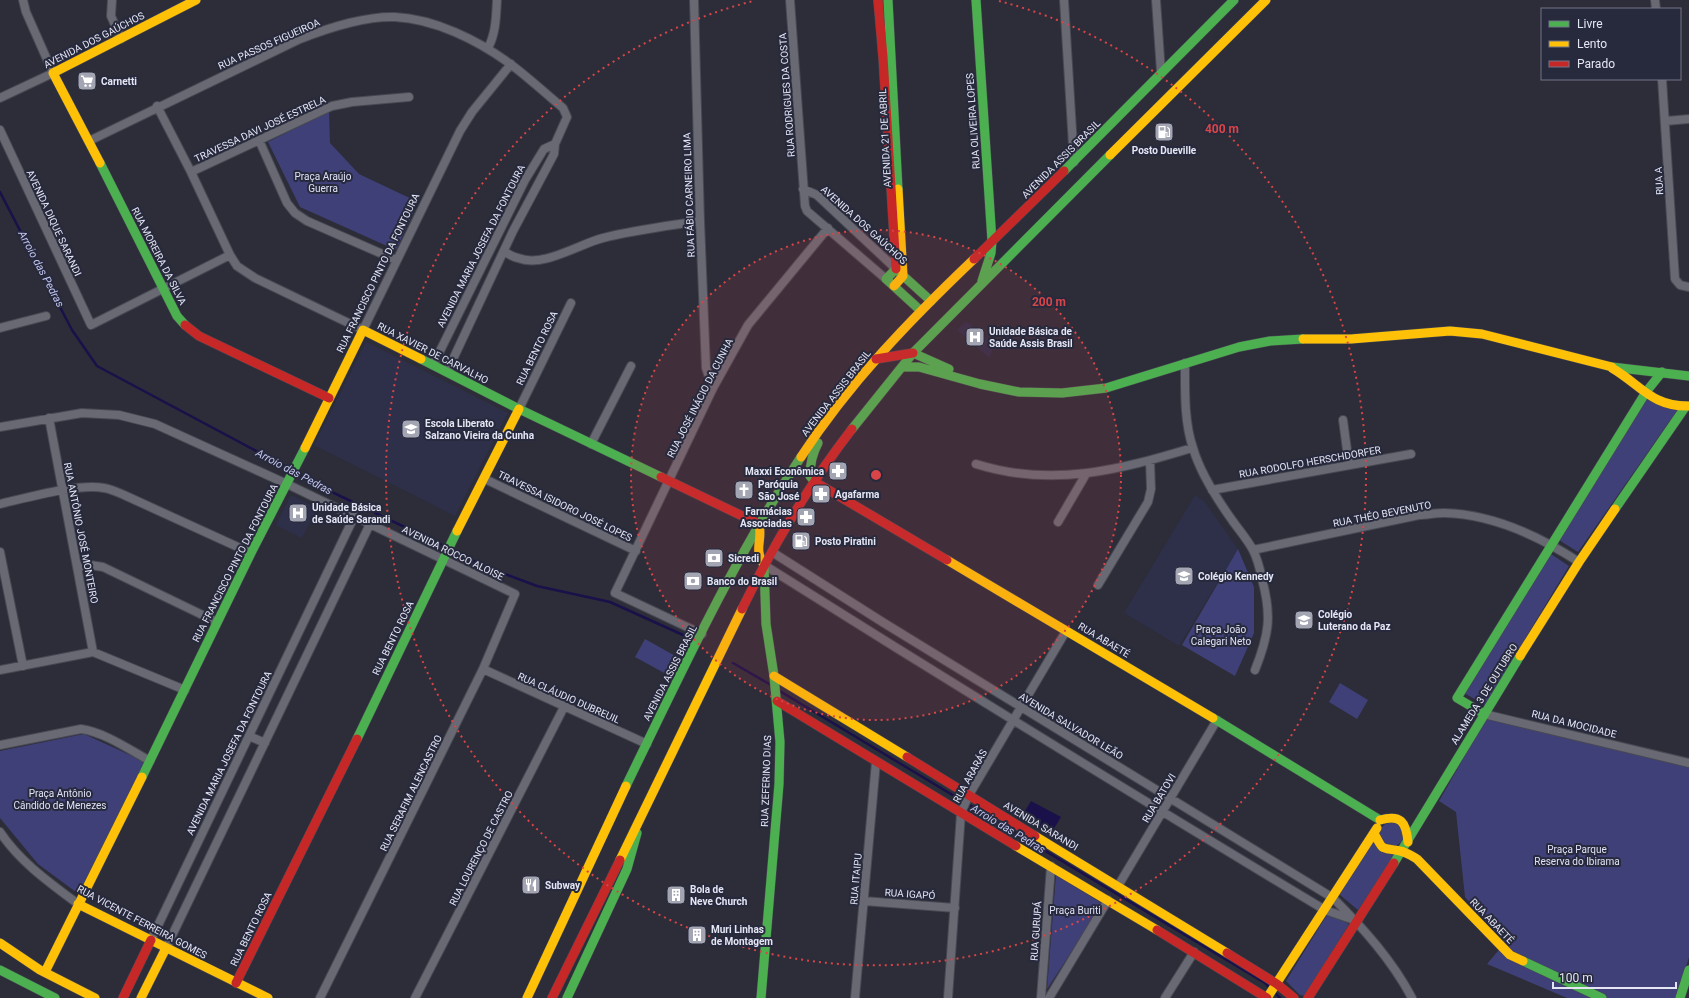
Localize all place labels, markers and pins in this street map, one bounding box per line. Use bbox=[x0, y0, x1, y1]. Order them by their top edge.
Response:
supermarket icon: Carnetti bbox=[76, 70, 98, 92]
place label: Carnetti bbox=[101, 76, 137, 87]
fuel station icon: Posto Dueville bbox=[1153, 121, 1175, 143]
place label: Posto Dueville bbox=[1132, 145, 1197, 156]
hospital icon: Unidade Básica de Saúde Assis Brasil bbox=[964, 326, 986, 348]
place label: Unidade Básica de Saúde Assis Brasil bbox=[989, 326, 1073, 349]
school or university icon: Escola Liberato Salzano Vieira da Cunha bbox=[400, 418, 422, 440]
place label: Escola Liberato Salzano Vieira da Cunha bbox=[425, 418, 535, 441]
pharmacy icon: Maxxi Econômica bbox=[827, 460, 849, 482]
place label: Maxxi Econômica bbox=[745, 466, 825, 477]
centre of rings bbox=[869, 468, 883, 482]
church icon: Paróquia São José bbox=[733, 479, 755, 501]
place label: Paróquia São José bbox=[758, 479, 800, 502]
pharmacy icon: Agafarma bbox=[810, 483, 832, 505]
place label: Agafarma bbox=[835, 489, 880, 500]
hospital icon: Unidade Básica de Saúde Sarandi bbox=[287, 502, 309, 524]
place label: Unidade Básica de Saúde Sarandi bbox=[312, 502, 391, 525]
place label: Farmácias Associadas bbox=[740, 506, 792, 529]
pharmacy icon: Farmácias Associadas bbox=[795, 506, 817, 528]
fuel station icon: Posto Piratini bbox=[790, 530, 812, 552]
place label: Posto Piratini bbox=[815, 536, 876, 547]
bank icon: Sicredi bbox=[703, 547, 725, 569]
place label: Sicredi bbox=[728, 553, 760, 564]
school or university icon: Colégio Kennedy bbox=[1173, 565, 1195, 587]
bank icon: Banco do Brasil bbox=[682, 570, 704, 592]
place label: Colégio Kennedy bbox=[1198, 571, 1275, 582]
place label: Banco do Brasil bbox=[707, 576, 777, 587]
school or university icon: Colégio Luterano da Paz bbox=[1293, 609, 1315, 631]
place label: Colégio Luterano da Paz bbox=[1318, 609, 1391, 632]
restaurant icon: Subway bbox=[520, 874, 542, 896]
place label: Subway bbox=[545, 880, 581, 891]
building icon: Bola de Neve Church bbox=[665, 884, 687, 906]
place label: Bola de Neve Church bbox=[690, 884, 748, 907]
building icon: Muri Linhas de Montagem bbox=[686, 924, 708, 946]
place label: Muri Linhas de Montagem bbox=[711, 924, 773, 947]

